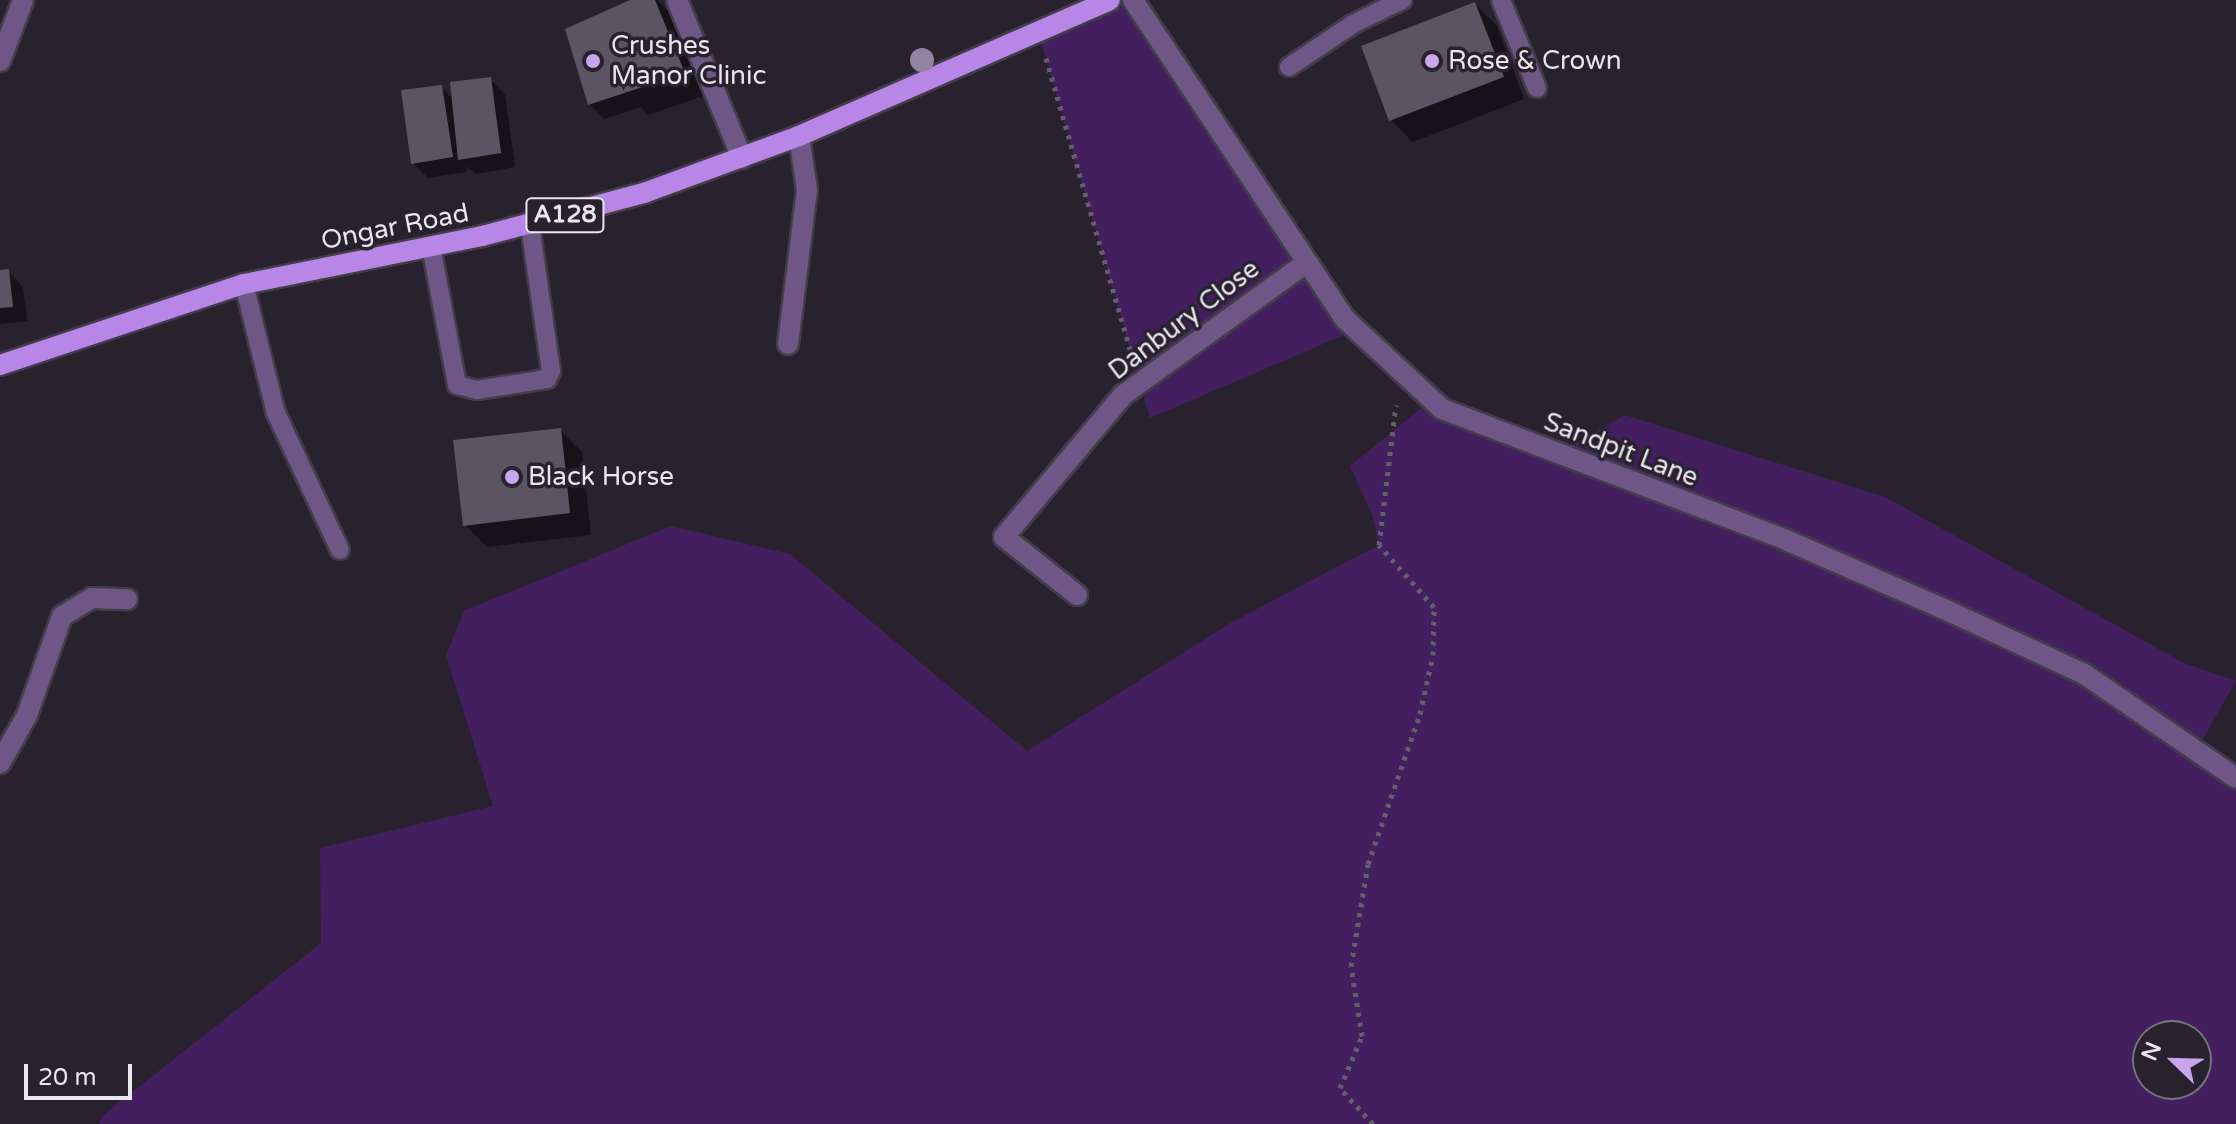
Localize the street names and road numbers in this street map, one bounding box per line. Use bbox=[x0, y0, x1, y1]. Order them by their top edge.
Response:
road number: A128 bbox=[525, 195, 605, 235]
street label: Ongar Road bbox=[319, 197, 471, 257]
street label: Danbury Close bbox=[1103, 253, 1265, 387]
street label: Sandpit Lane bbox=[1540, 406, 1702, 494]

